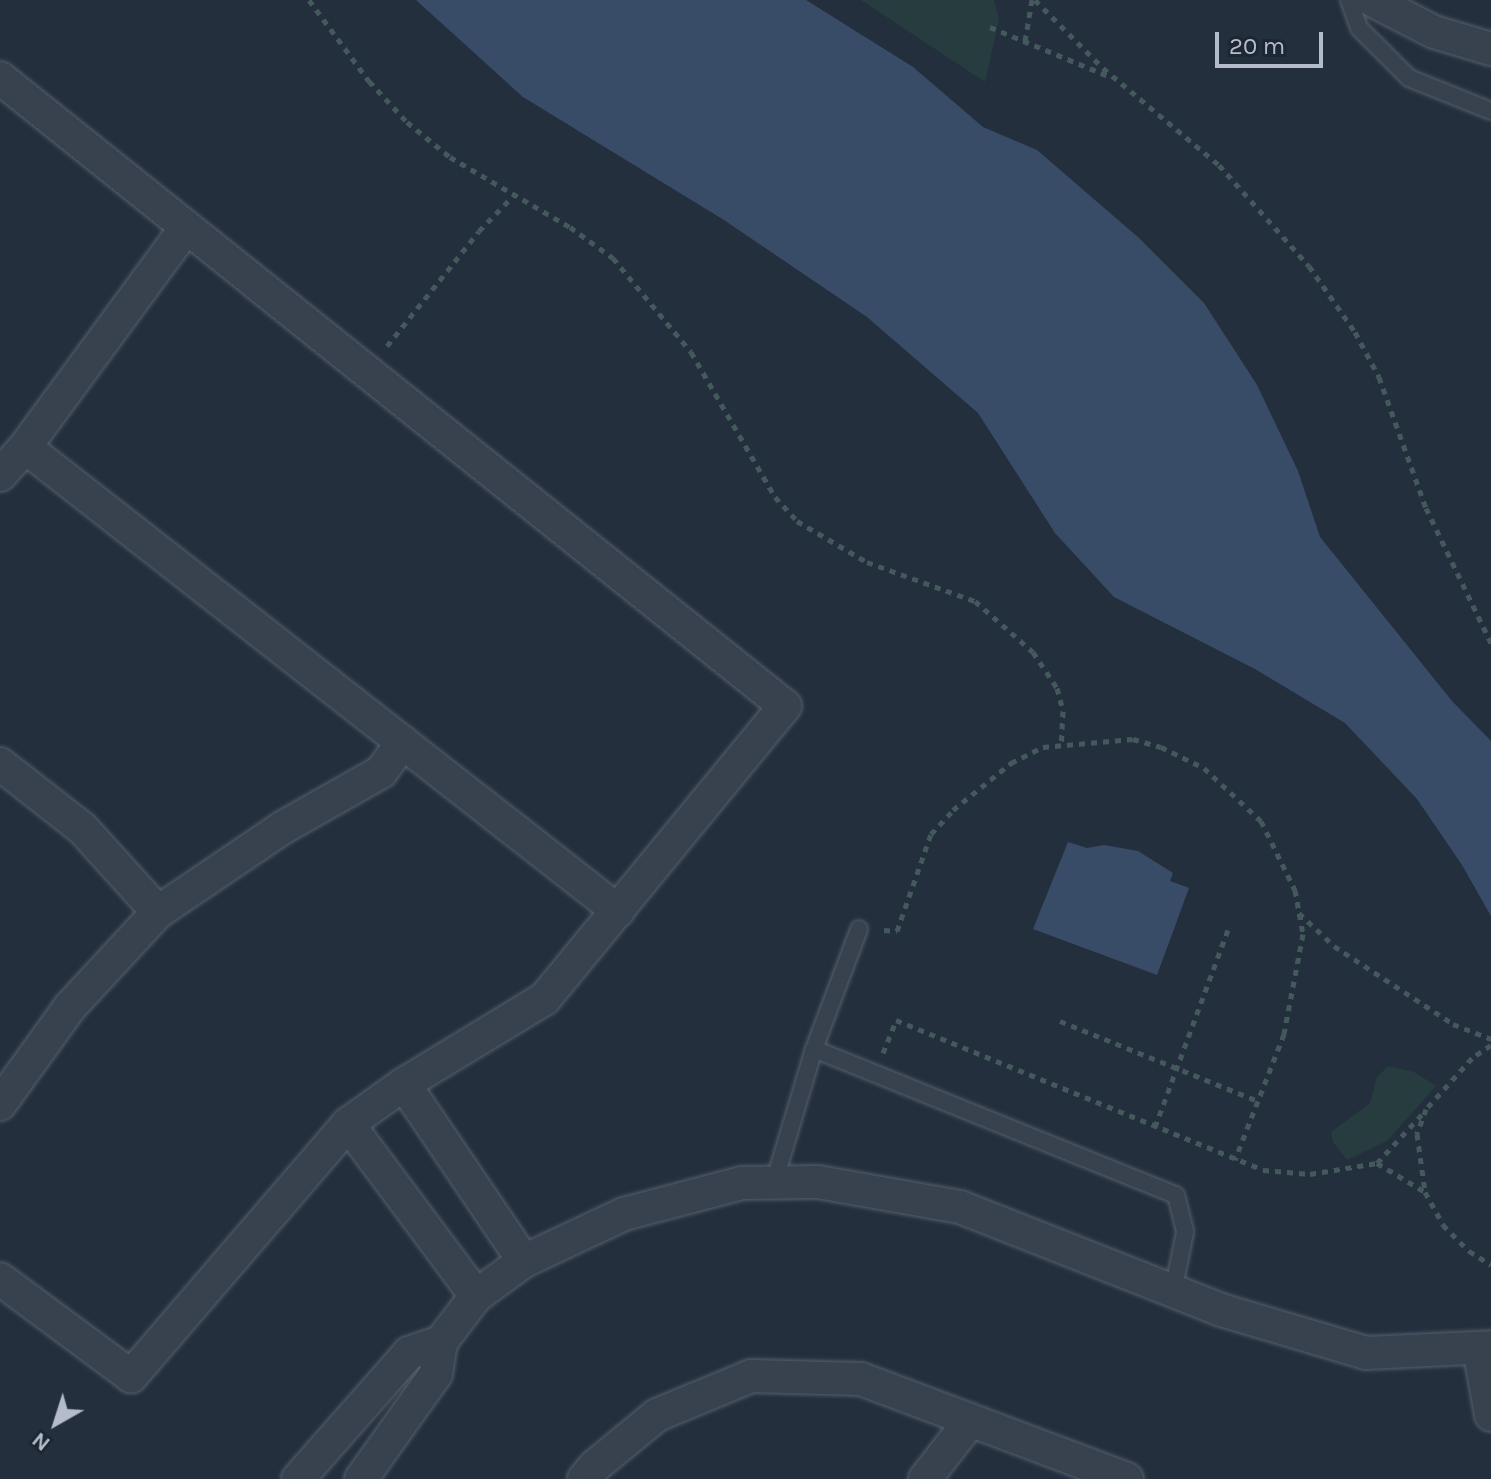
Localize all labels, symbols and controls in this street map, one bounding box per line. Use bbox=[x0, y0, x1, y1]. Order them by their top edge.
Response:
scale bar bbox=[1219, 16, 1327, 66]
text: 20 m bbox=[1229, 32, 1285, 60]
north arrow bbox=[16, 1383, 96, 1463]
text: N bbox=[27, 1427, 55, 1457]

